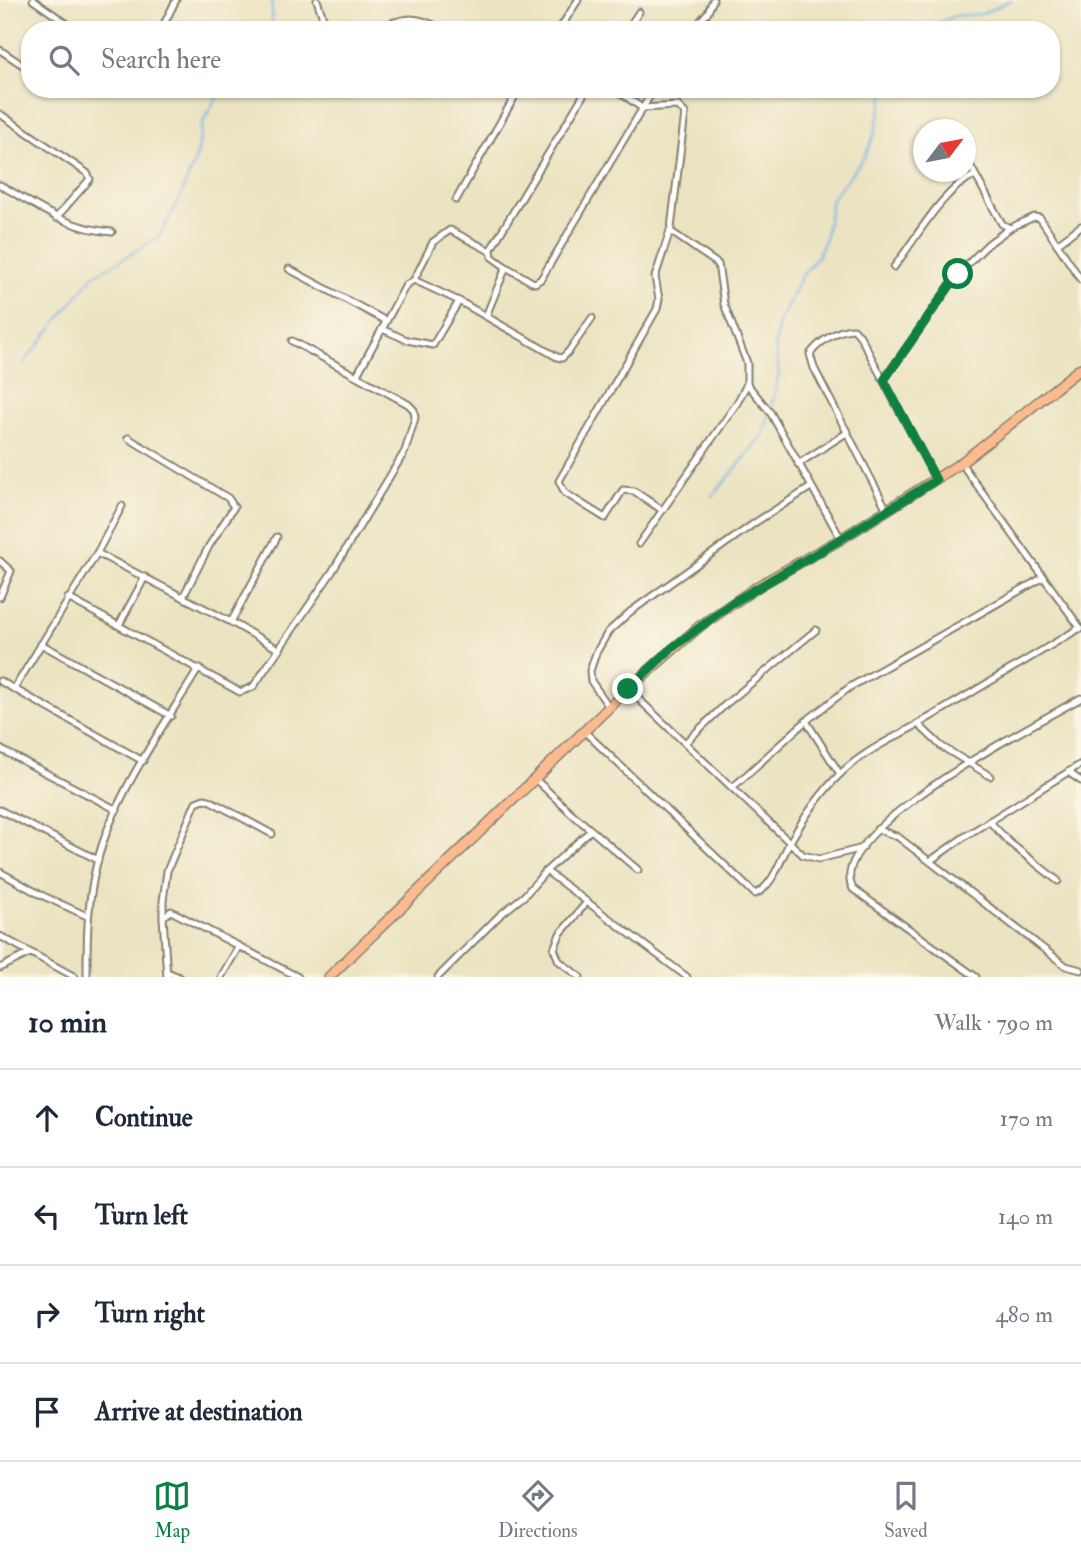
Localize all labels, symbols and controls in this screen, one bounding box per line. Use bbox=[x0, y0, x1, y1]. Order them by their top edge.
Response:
search box bbox=[21, 21, 1060, 98]
icon: search bbox=[45, 41, 83, 79]
text: Search here bbox=[101, 44, 221, 76]
north arrow bbox=[913, 119, 976, 182]
route start bbox=[942, 258, 973, 289]
route end bbox=[612, 673, 643, 704]
text: 10 min bbox=[28, 1004, 107, 1041]
text: Walk · 790 m bbox=[934, 1008, 1053, 1037]
icon: ahead bbox=[28, 1099, 66, 1137]
text: Continue bbox=[95, 1102, 193, 1134]
text: 170 m bbox=[1000, 1104, 1053, 1133]
icon: left bbox=[28, 1197, 66, 1235]
text: Turn left bbox=[95, 1200, 188, 1232]
text: 140 m bbox=[998, 1202, 1053, 1231]
icon: right bbox=[28, 1295, 66, 1333]
text: Turn right bbox=[95, 1298, 205, 1330]
text: 480 m bbox=[995, 1300, 1053, 1329]
icon: arrive bbox=[28, 1393, 66, 1431]
text: Arrive at destination bbox=[95, 1396, 303, 1428]
tab: Map bbox=[153, 1477, 191, 1543]
tab: Directions bbox=[498, 1477, 578, 1543]
tab: Saved bbox=[884, 1477, 928, 1543]

